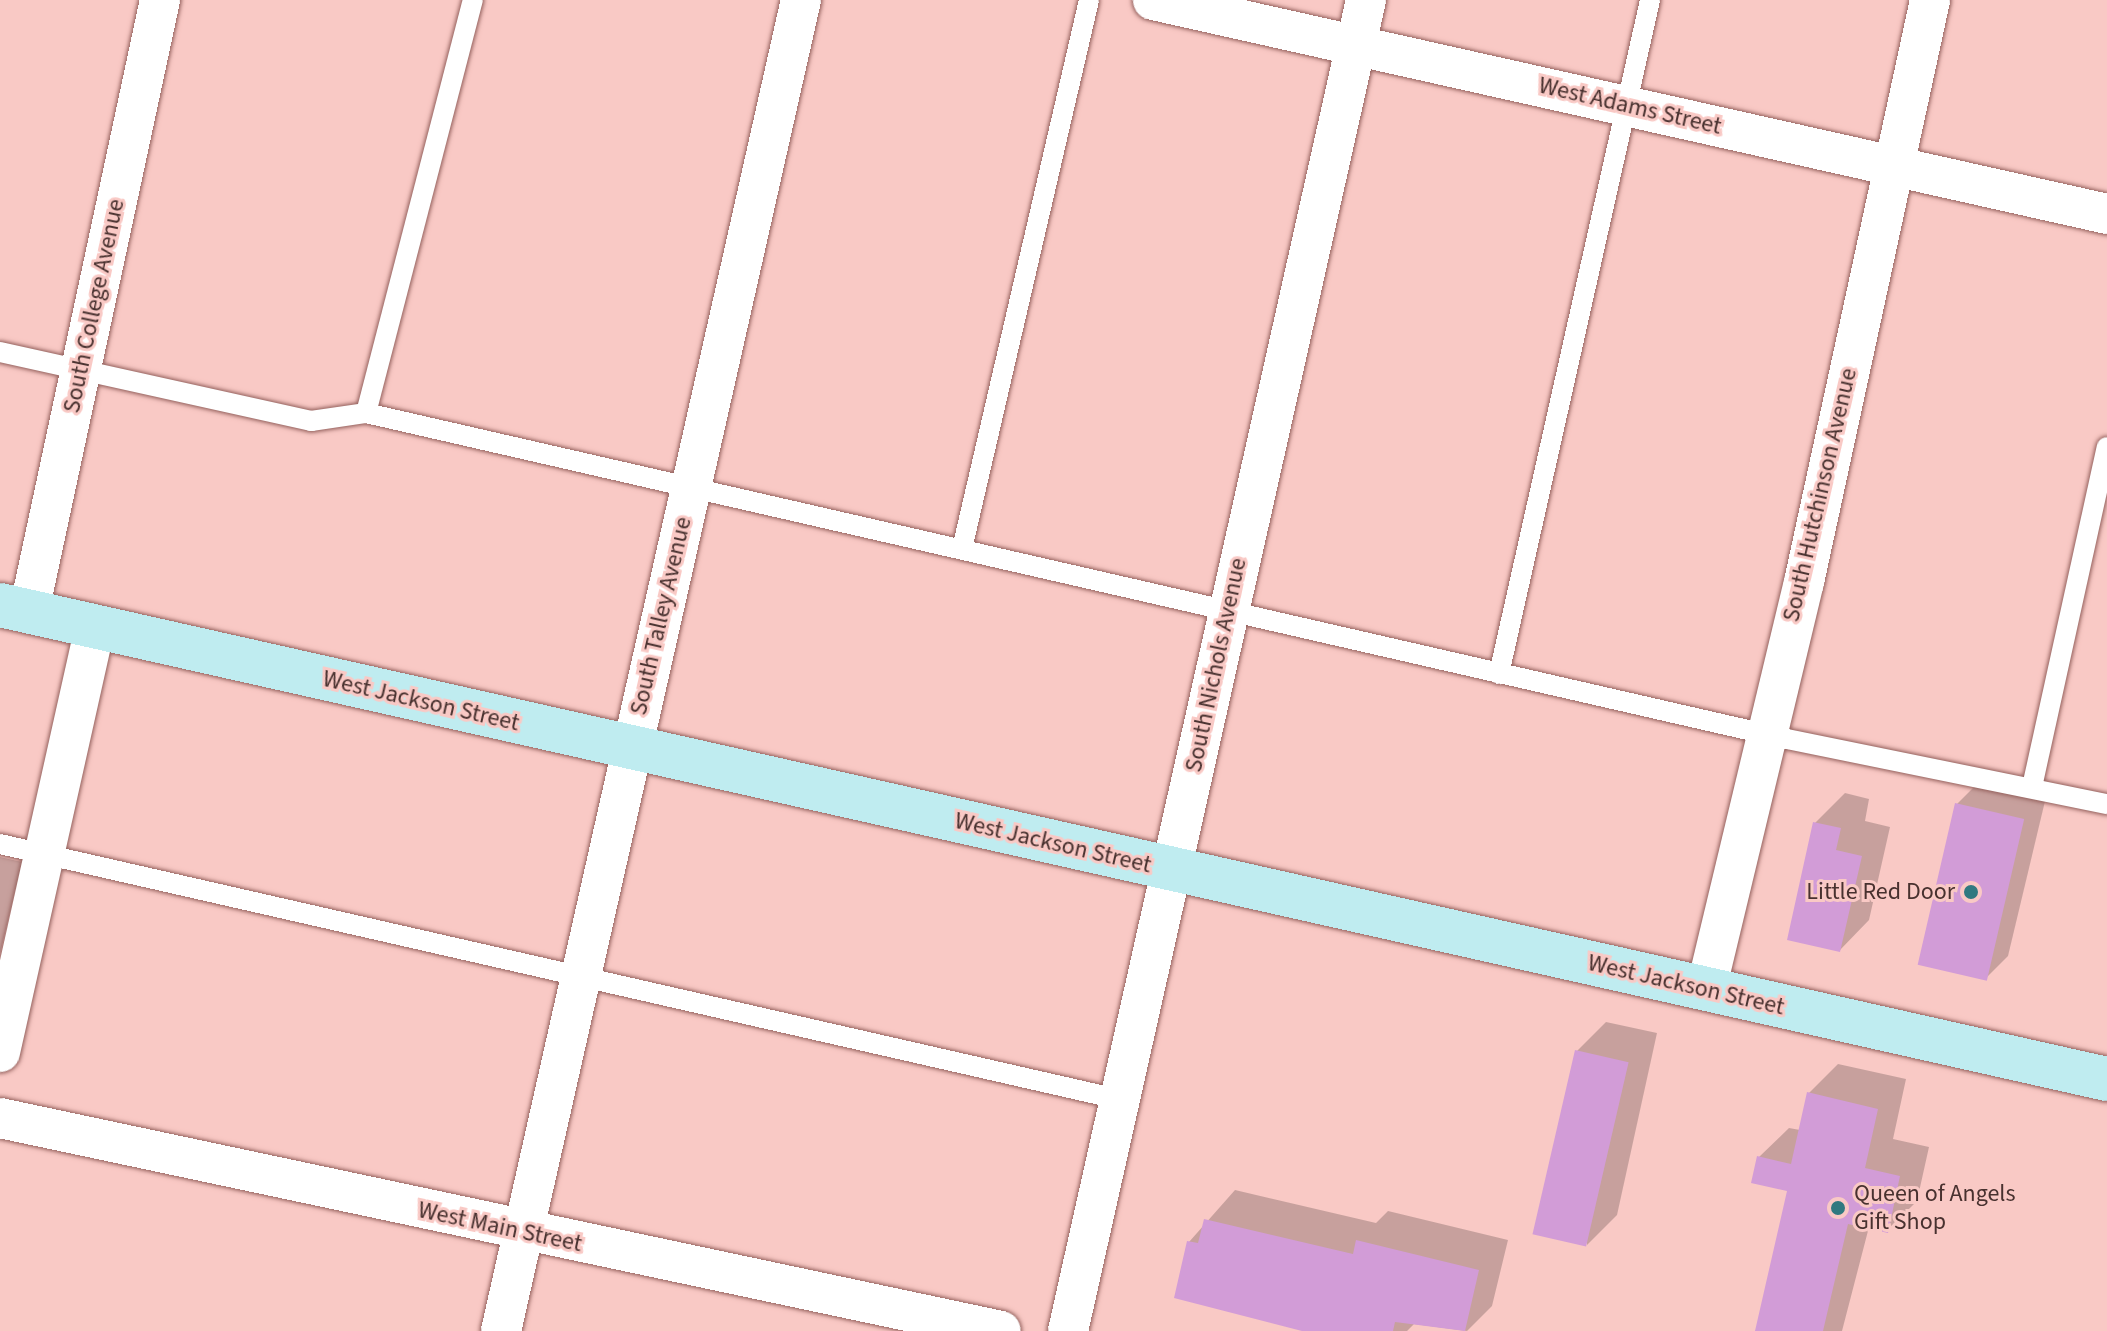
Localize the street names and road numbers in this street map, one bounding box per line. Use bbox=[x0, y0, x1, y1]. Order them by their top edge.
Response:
street label: West Adams Street bbox=[1536, 71, 1724, 141]
street label: South College Avenue bbox=[57, 196, 131, 416]
street label: South Hutchinson Avenue bbox=[1777, 365, 1863, 625]
street label: South Talley Avenue bbox=[624, 514, 698, 718]
street label: South Nichols Avenue bbox=[1179, 555, 1253, 775]
street label: West Jackson Street bbox=[320, 664, 522, 738]
street label: West Jackson Street bbox=[952, 806, 1154, 880]
street label: West Jackson Street bbox=[1585, 948, 1787, 1022]
street label: West Main Street bbox=[415, 1196, 585, 1258]

